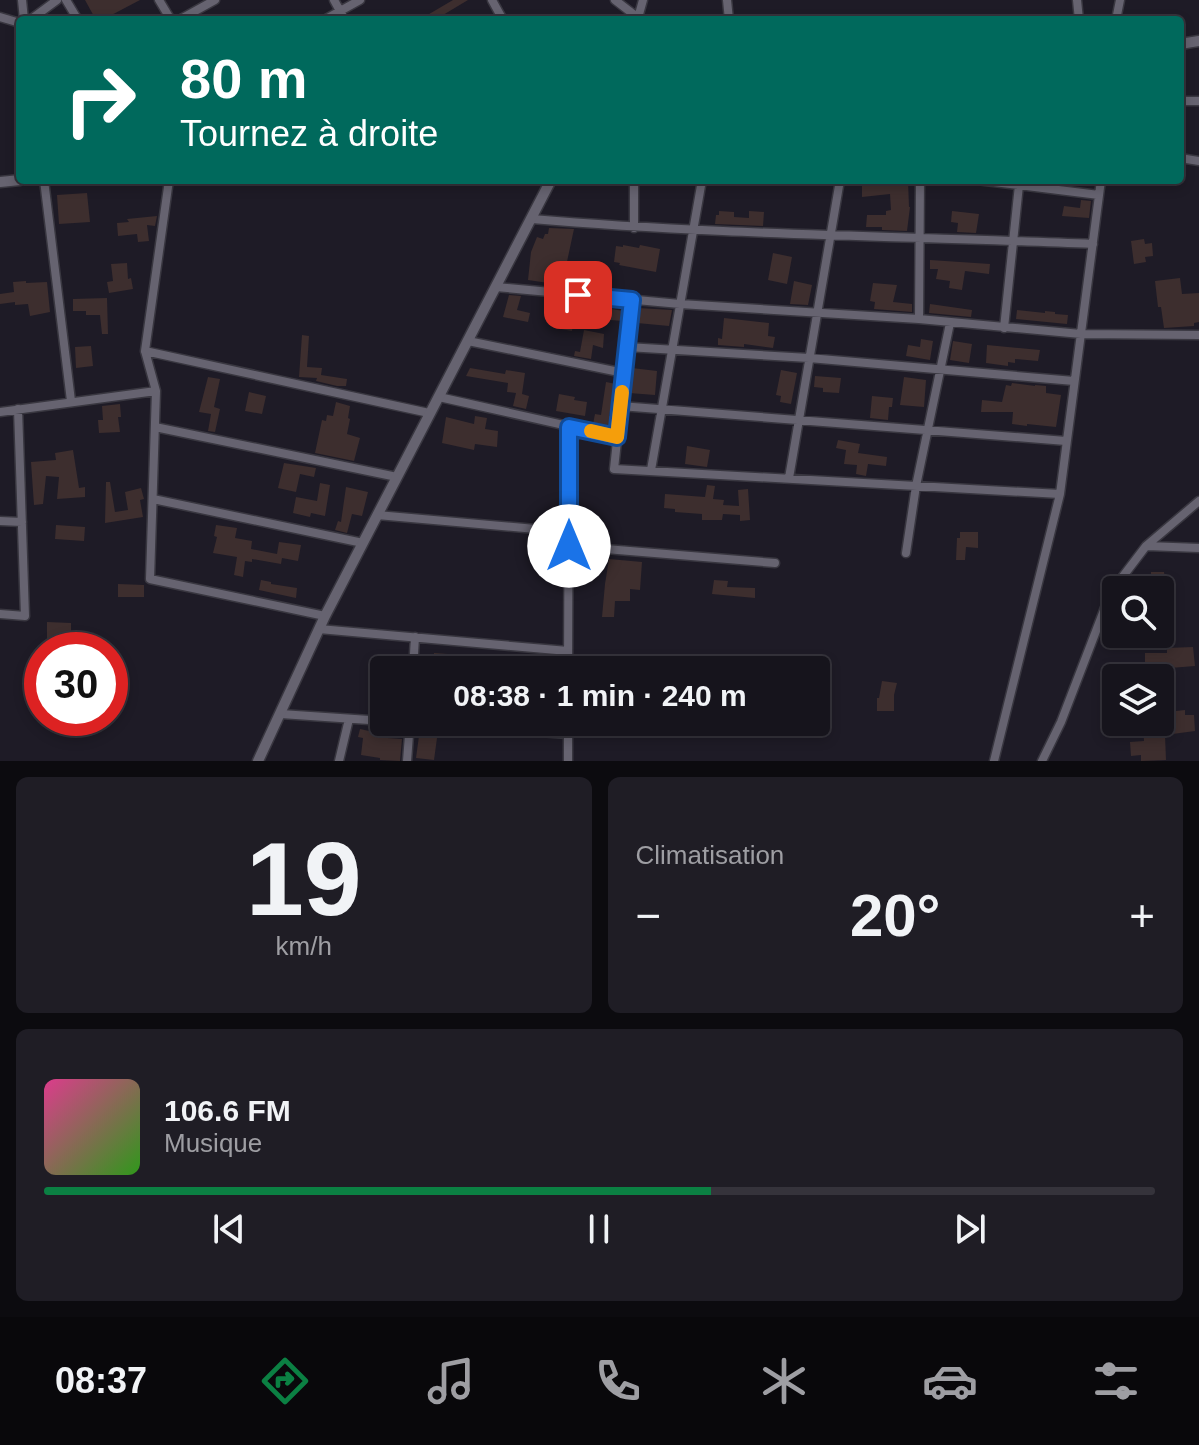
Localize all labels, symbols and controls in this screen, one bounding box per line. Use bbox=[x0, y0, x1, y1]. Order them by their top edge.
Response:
text: 80 m bbox=[180, 47, 308, 110]
icon: right bbox=[48, 48, 152, 152]
text: Tournez à droite bbox=[180, 113, 438, 154]
pin bbox=[544, 261, 612, 329]
icon: arrive bbox=[556, 273, 600, 317]
position arrow bbox=[527, 504, 611, 588]
map controls bbox=[1102, 576, 1174, 736]
button: search bbox=[1102, 576, 1174, 648]
speed limit sign: 30 bbox=[24, 632, 128, 736]
button: layers bbox=[1102, 664, 1174, 736]
text: 08:38 · 1 min · 240 m bbox=[453, 679, 747, 712]
text: 19 bbox=[246, 821, 362, 937]
text: Climatisation bbox=[636, 840, 784, 870]
text: 20° bbox=[850, 882, 941, 949]
text: − bbox=[636, 891, 661, 940]
text: + bbox=[1129, 891, 1155, 940]
text: km/h bbox=[276, 931, 332, 961]
text: 106.6 FM bbox=[164, 1094, 291, 1127]
text: Musique bbox=[164, 1128, 262, 1158]
icon: previous bbox=[207, 1207, 251, 1251]
icon: pause bbox=[577, 1207, 621, 1251]
icon: next bbox=[948, 1207, 992, 1251]
icon: directions bbox=[257, 1353, 313, 1409]
icon: music bbox=[423, 1353, 479, 1409]
icon: phone bbox=[590, 1353, 646, 1409]
icon: climate bbox=[756, 1353, 812, 1409]
icon: car bbox=[922, 1353, 978, 1409]
icon: filters bbox=[1088, 1353, 1144, 1409]
text: 08:37 bbox=[55, 1360, 147, 1401]

